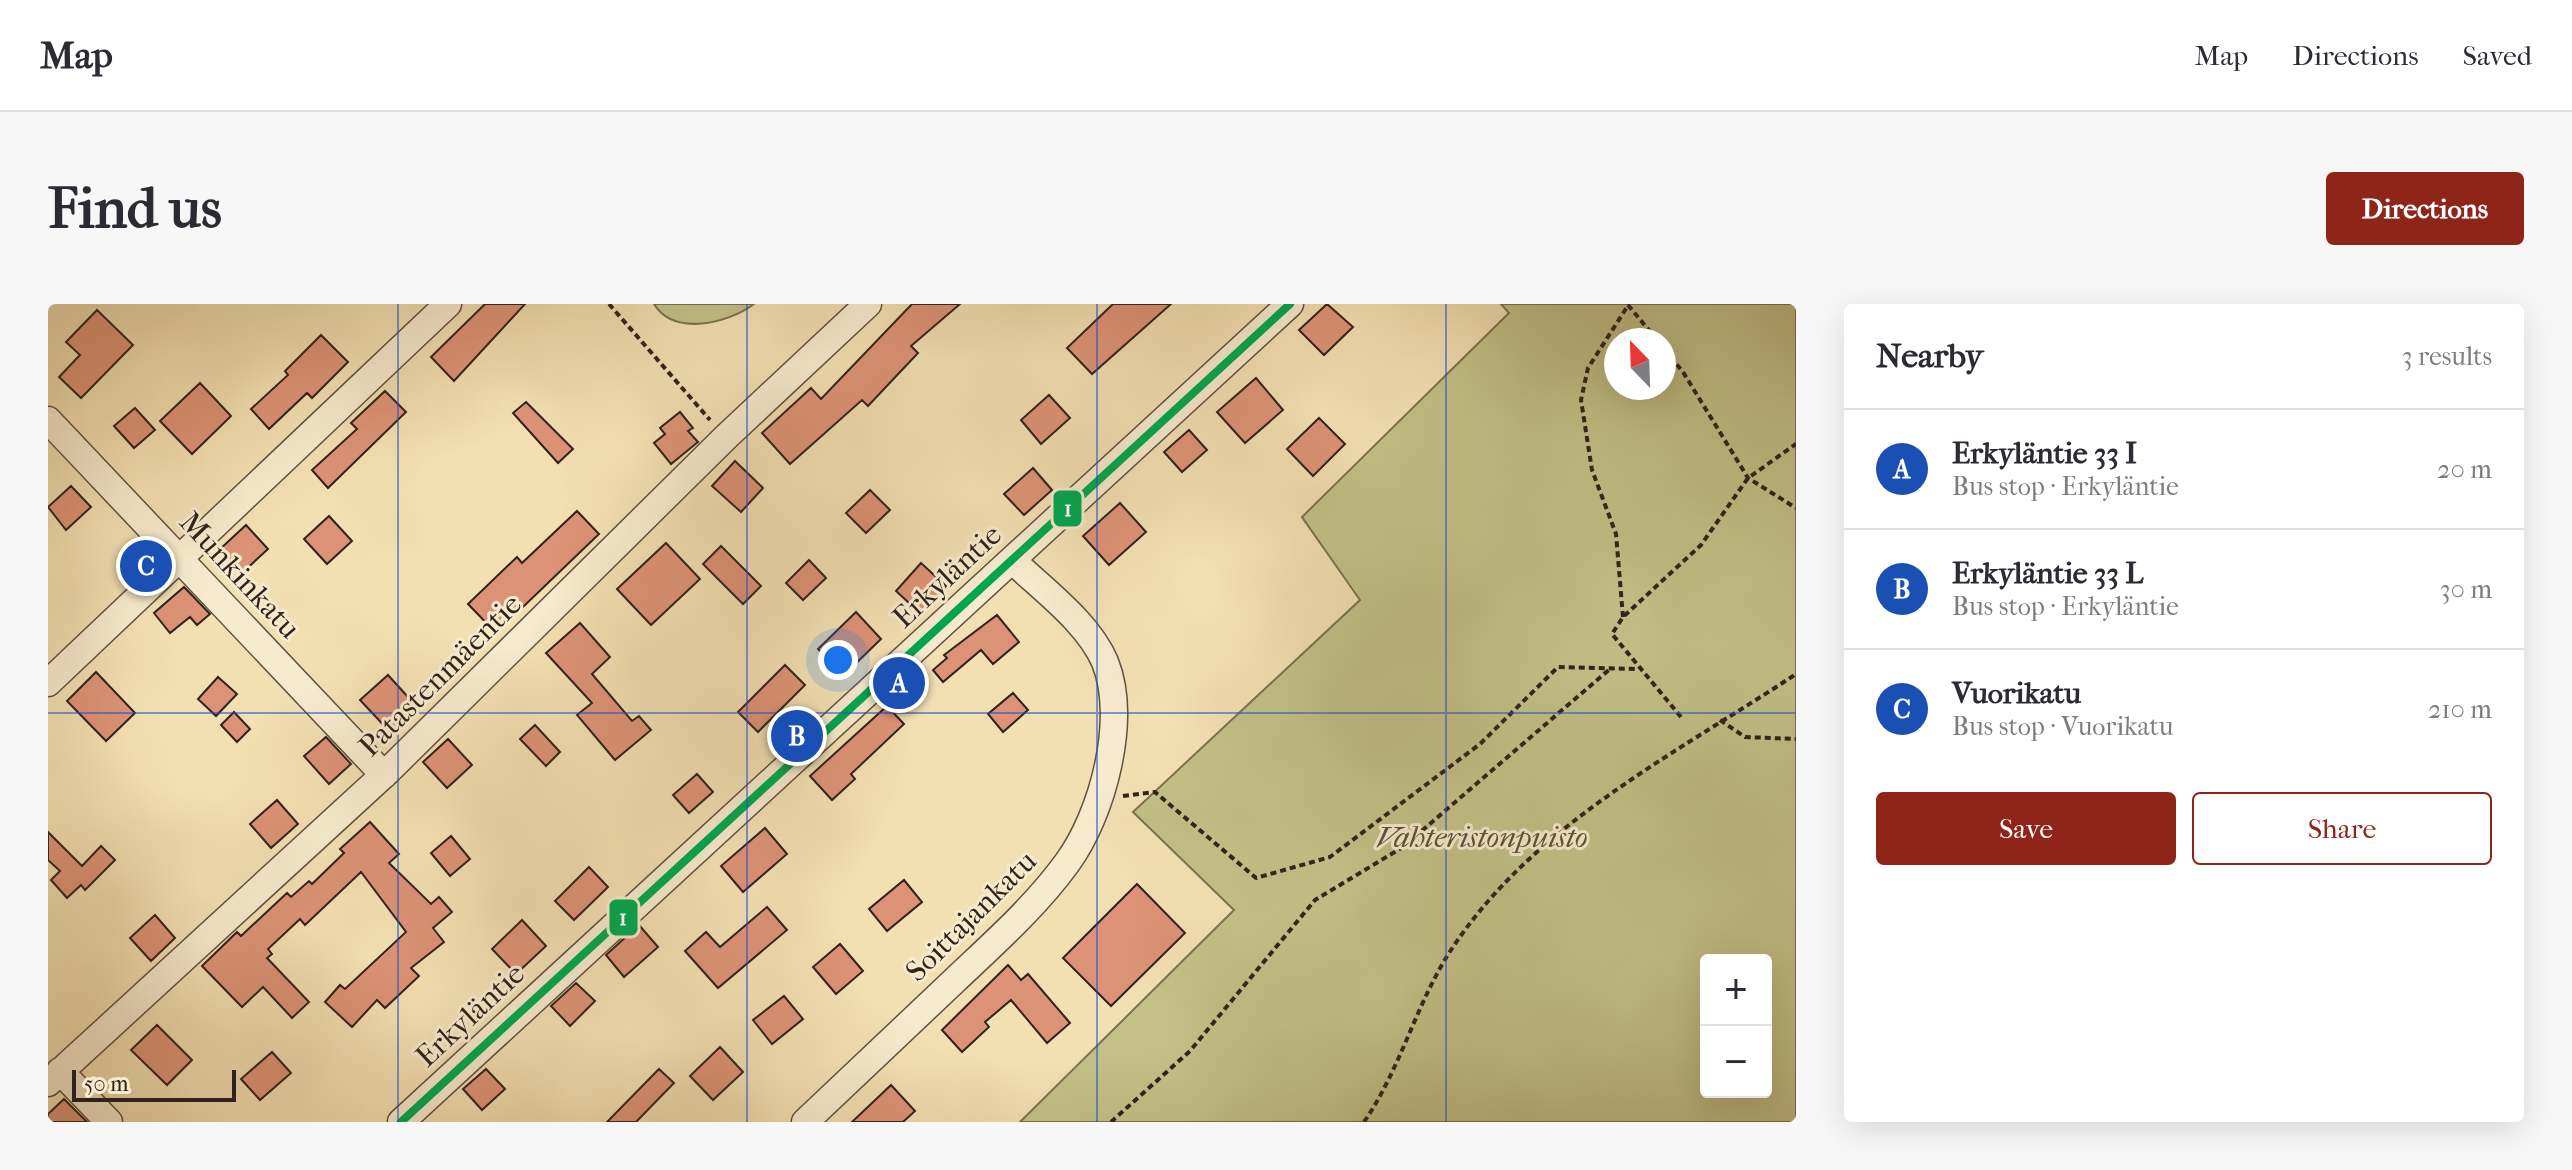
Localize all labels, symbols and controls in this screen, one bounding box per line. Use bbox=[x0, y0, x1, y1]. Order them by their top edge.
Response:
text: Map bbox=[40, 33, 113, 78]
text: Map bbox=[2195, 39, 2248, 72]
text: Directions bbox=[2292, 39, 2419, 72]
text: Saved bbox=[2463, 39, 2532, 72]
button: Directions bbox=[2326, 172, 2524, 245]
text: Find us bbox=[48, 176, 222, 241]
north arrow bbox=[1604, 328, 1676, 400]
text: Nearby bbox=[1876, 336, 1983, 376]
text: 3 results bbox=[2402, 341, 2492, 372]
text: Erkyläntie 33 I bbox=[1952, 436, 2137, 471]
text: A bbox=[1894, 454, 1910, 485]
text: 20 m bbox=[2437, 454, 2492, 485]
text: Bus stop · Erkyläntie bbox=[1952, 471, 2179, 502]
line badge: 1 bbox=[1052, 489, 1083, 528]
text: 1 bbox=[1064, 496, 1072, 522]
street label: Munkinkatu bbox=[172, 505, 307, 646]
street label: Erkyläntie bbox=[886, 517, 1009, 635]
pin: C bbox=[120, 536, 172, 596]
text: Erkyläntie 33 L bbox=[1952, 556, 2143, 591]
text: B bbox=[1894, 574, 1910, 605]
text: 30 m bbox=[2440, 574, 2492, 605]
street label: Patastenmäentie bbox=[352, 587, 529, 764]
text: Bus stop · Erkyläntie bbox=[1952, 591, 2179, 622]
your location bbox=[818, 640, 858, 680]
pin: A bbox=[873, 653, 925, 713]
text: Vuorikatu bbox=[1952, 676, 2081, 711]
text: C bbox=[1893, 694, 1911, 725]
text: 210 m bbox=[2428, 694, 2492, 725]
pin: B bbox=[771, 706, 823, 766]
text: Bus stop · Vuorikatu bbox=[1952, 711, 2173, 742]
button: Save bbox=[1876, 792, 2176, 865]
button: Share bbox=[2192, 792, 2492, 865]
park label: Vahteristonpuisto bbox=[1376, 820, 1588, 855]
street label: Soittajankatu bbox=[899, 844, 1044, 989]
line badge: 1 bbox=[608, 898, 639, 937]
text: 1 bbox=[619, 905, 627, 931]
map controls bbox=[1700, 954, 1772, 1098]
button: + bbox=[1700, 954, 1772, 1026]
street label: Erkyläntie bbox=[409, 956, 532, 1074]
button: − bbox=[1700, 1026, 1772, 1098]
scale bar bbox=[72, 1066, 236, 1102]
text: 50 m bbox=[84, 1071, 129, 1097]

